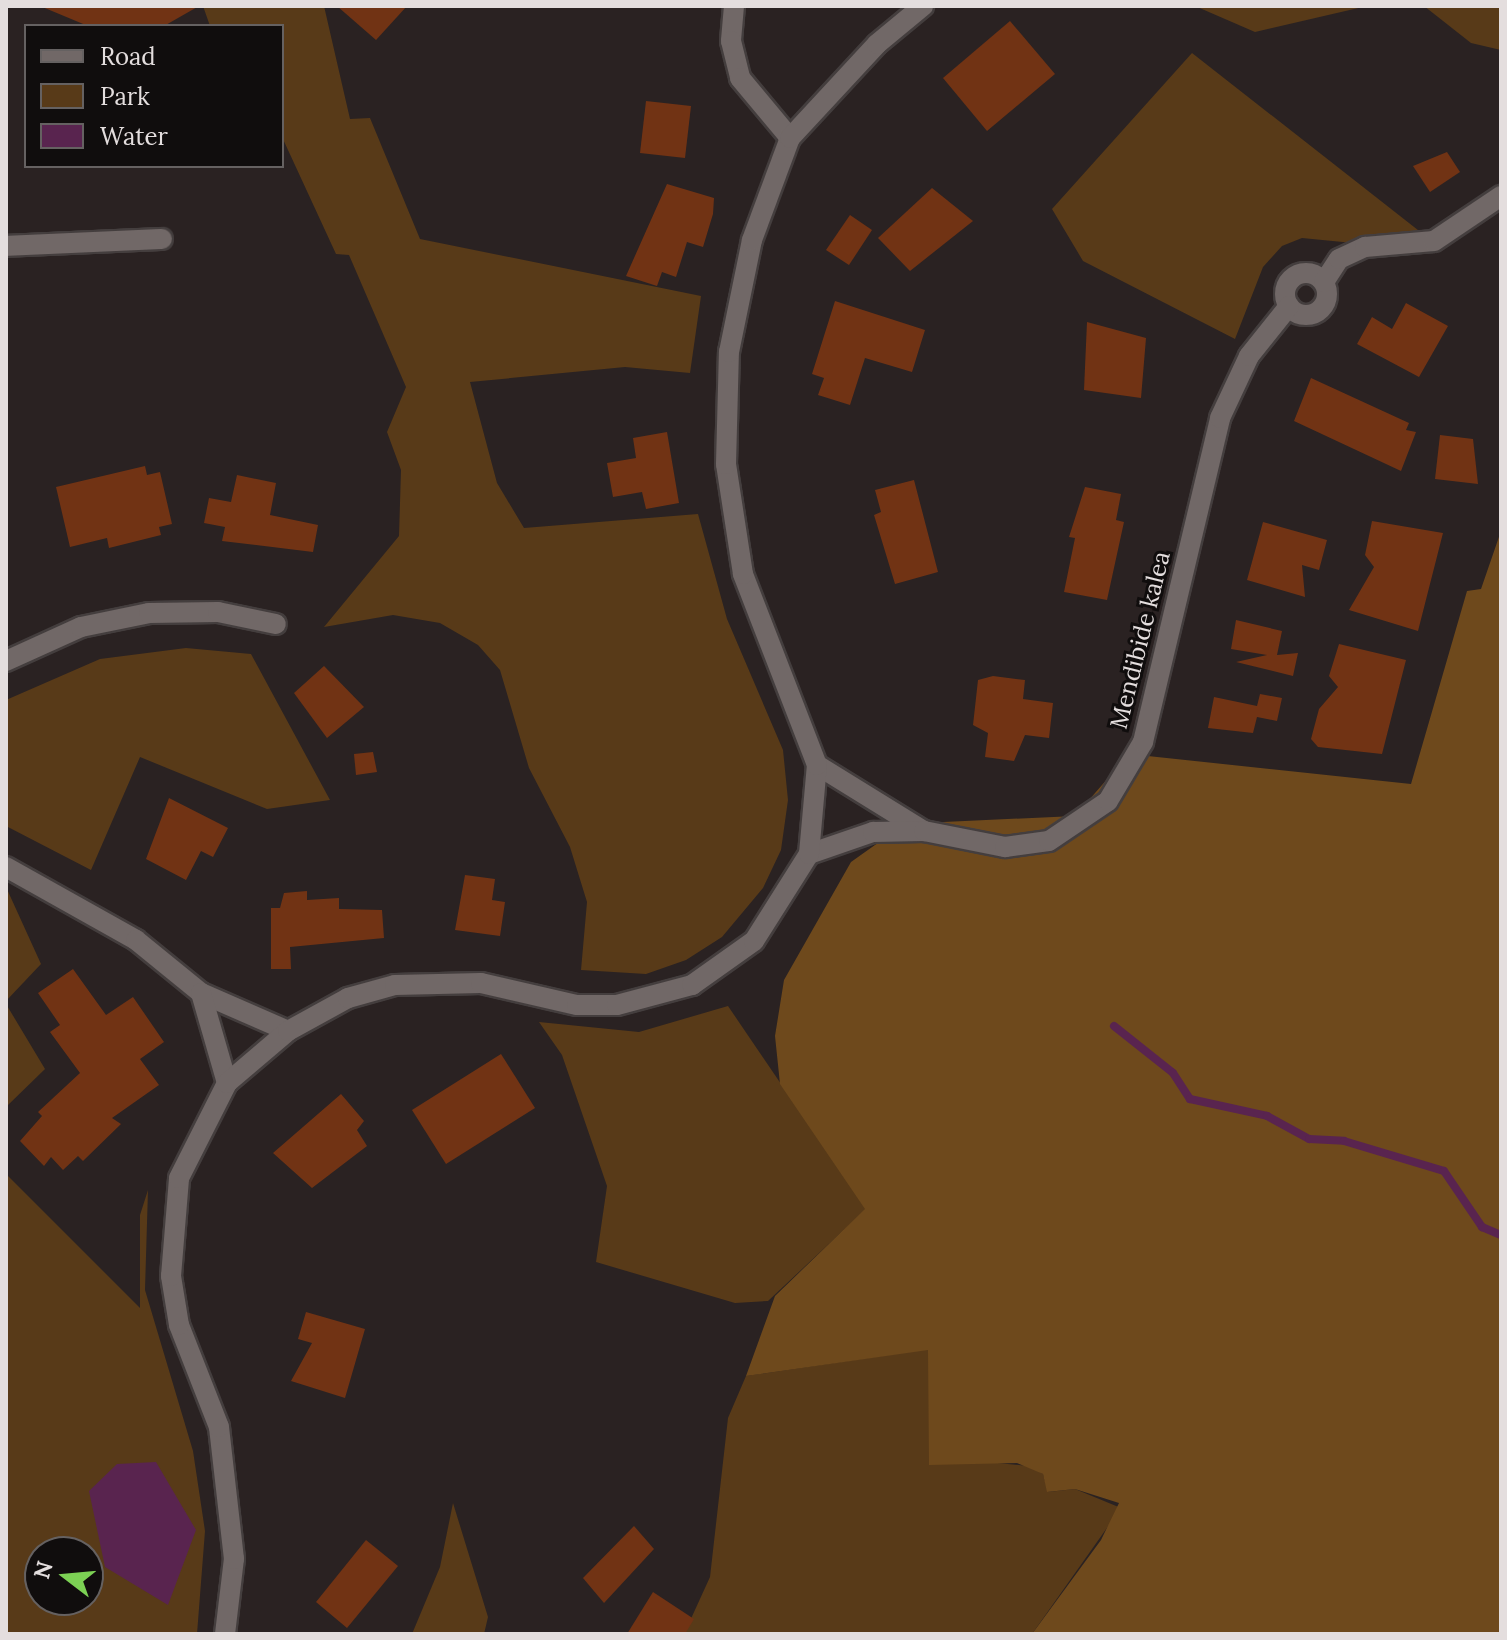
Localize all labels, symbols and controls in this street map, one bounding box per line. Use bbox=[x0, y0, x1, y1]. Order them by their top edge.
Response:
legend bbox=[24, 24, 284, 168]
text: Road bbox=[100, 41, 156, 72]
text: Park bbox=[100, 81, 150, 112]
text: Water bbox=[100, 121, 168, 152]
street label: Mendibide kalea bbox=[1104, 548, 1176, 732]
north arrow bbox=[24, 1536, 104, 1616]
text: N bbox=[27, 1558, 59, 1582]

